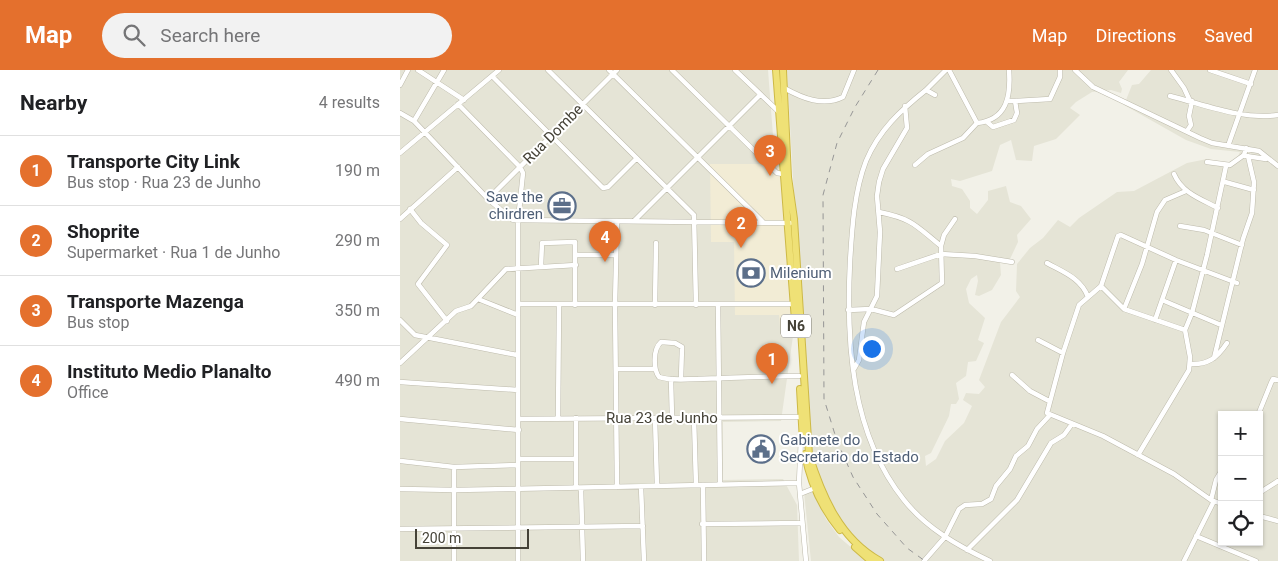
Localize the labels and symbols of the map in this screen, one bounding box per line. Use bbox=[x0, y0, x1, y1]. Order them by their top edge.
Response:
street label: Rua Dombe bbox=[519, 100, 587, 168]
pin: 3 bbox=[754, 135, 786, 176]
place label: Save the chirdren bbox=[486, 188, 543, 223]
office icon: Save the chirdren bbox=[547, 191, 577, 221]
pin: 2 bbox=[725, 207, 757, 248]
pin: 4 bbox=[589, 221, 621, 262]
bank icon: Milenium bbox=[736, 258, 766, 288]
place label: Milenium bbox=[770, 264, 832, 282]
road number: N6 bbox=[781, 315, 811, 338]
your location bbox=[859, 336, 885, 362]
pin: 1 bbox=[756, 343, 788, 384]
street label: Rua 23 de Junho bbox=[606, 409, 718, 427]
place label: Gabinete do Secretario do Estado bbox=[780, 431, 919, 466]
public building icon: Gabinete do Secretario do Estado bbox=[746, 434, 776, 464]
scale bar bbox=[415, 526, 529, 549]

